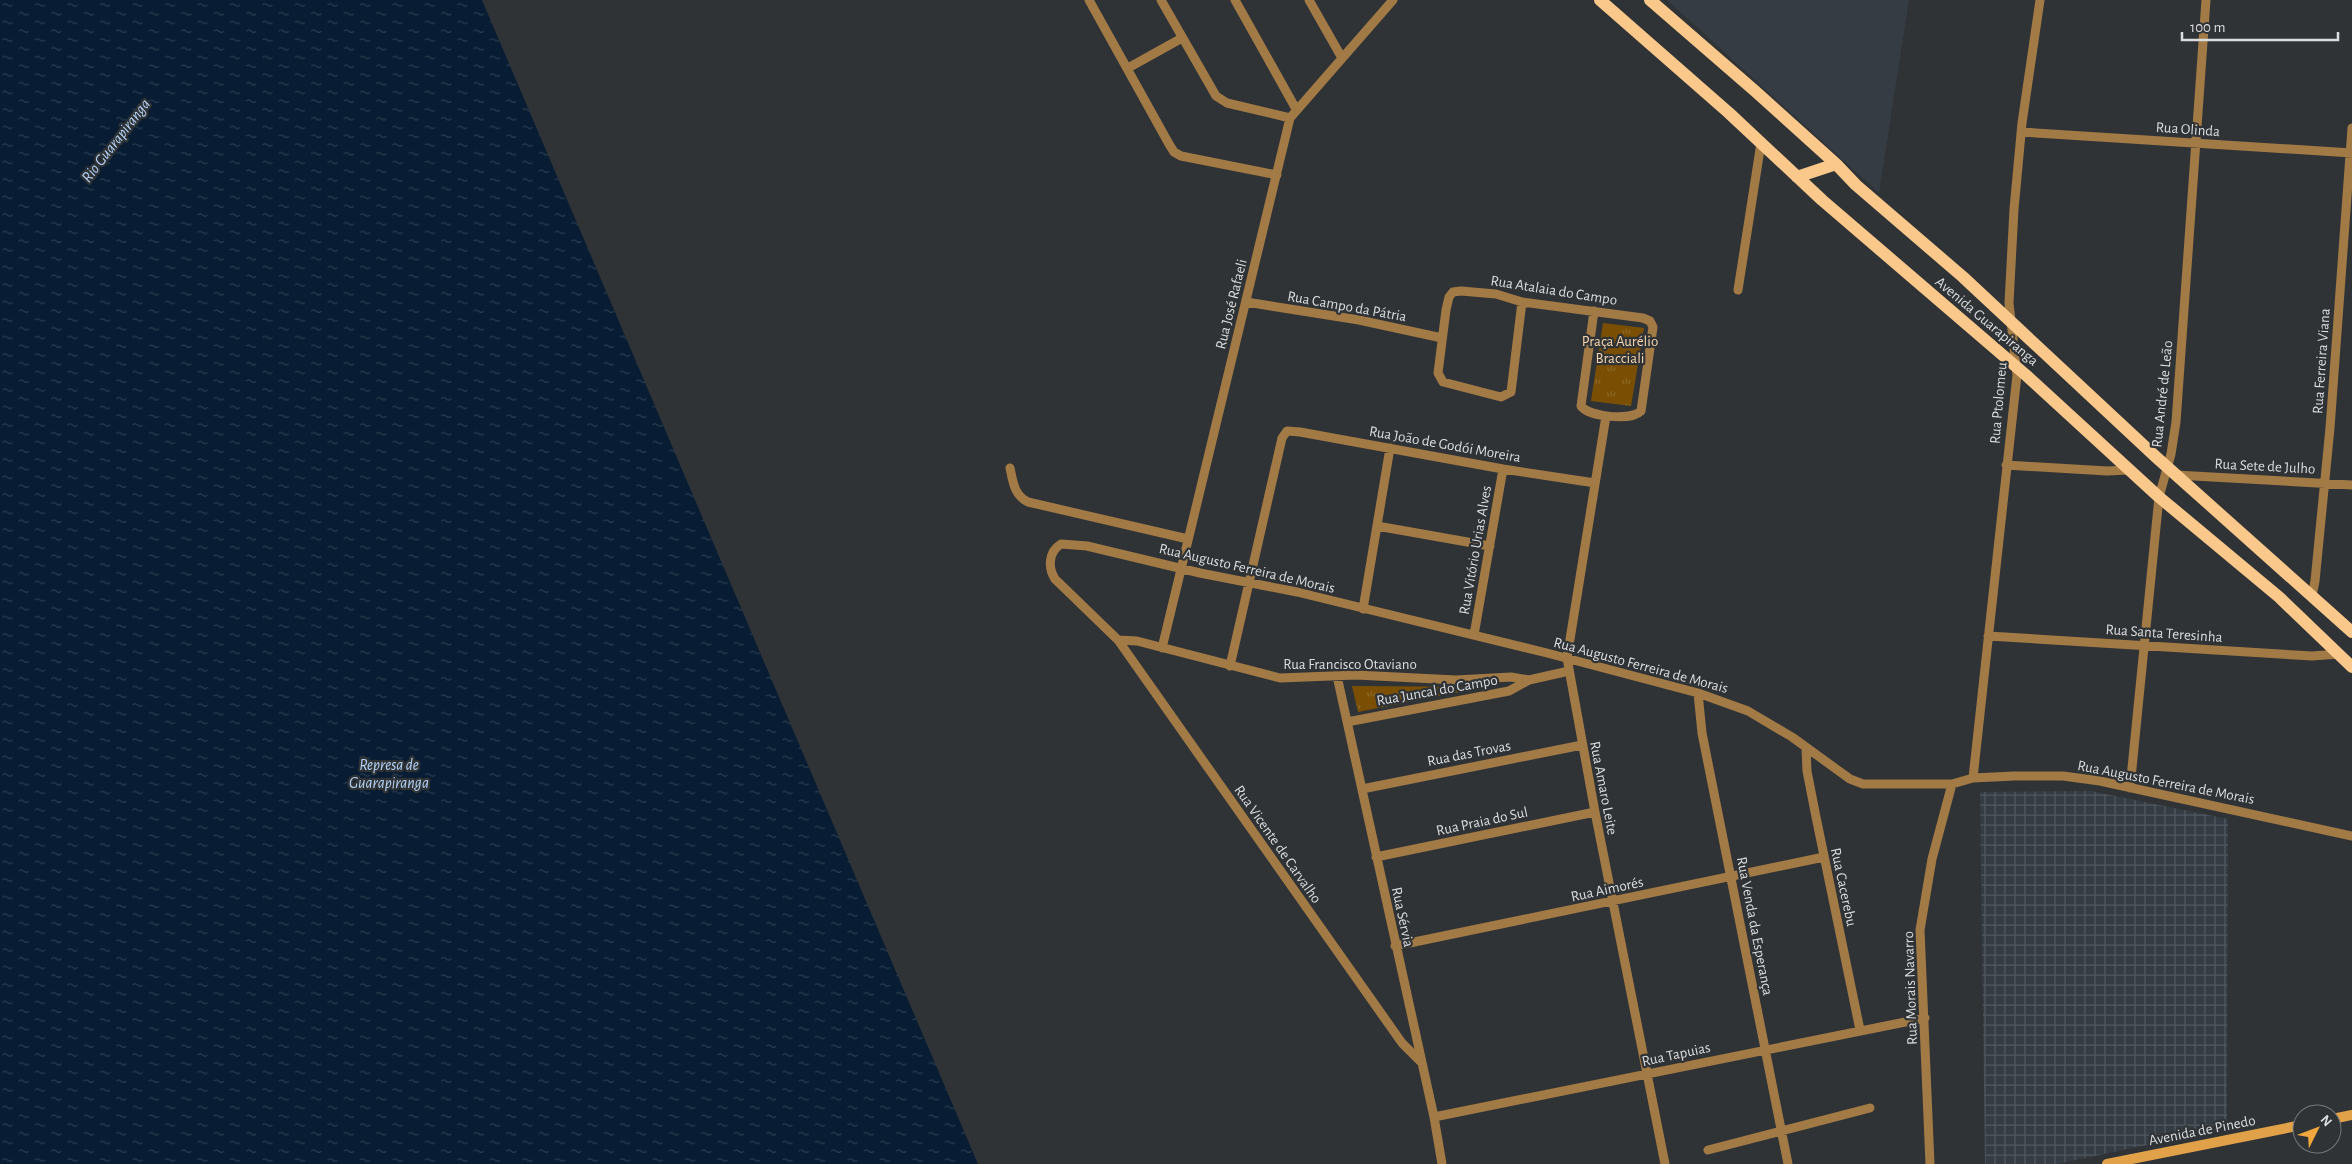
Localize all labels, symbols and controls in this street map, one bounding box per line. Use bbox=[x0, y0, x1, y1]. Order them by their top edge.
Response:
scale bar bbox=[2182, 10, 2338, 42]
text: 100 m bbox=[2190, 20, 2225, 35]
water label: Rio Guarapiranga bbox=[78, 96, 154, 186]
street label: Rua Olinda bbox=[2155, 120, 2221, 139]
street label: Rua José Rafaeli bbox=[1213, 258, 1250, 351]
street label: Rua Atalaia do Campo bbox=[1490, 273, 1618, 308]
street label: Avenida Guarapiranga bbox=[1932, 274, 2041, 369]
street label: Rua Campo da Pátria bbox=[1286, 289, 1408, 324]
street label: Rua Ferreira Viana bbox=[2310, 308, 2333, 414]
park label: Praça Aurélio Bracciali bbox=[1582, 334, 1658, 366]
street label: Rua André de Leão bbox=[2149, 340, 2176, 448]
street label: Rua Ptolomeu bbox=[1987, 361, 2010, 445]
street label: Rua João de Godói Moreira bbox=[1368, 424, 1522, 465]
street label: Rua Sete de Julho bbox=[2214, 456, 2316, 477]
street label: Rua Vitório Urias Alves bbox=[1457, 484, 1494, 616]
street label: Rua Augusto Ferreira de Morais bbox=[1158, 541, 1336, 596]
street label: Rua Santa Teresinha bbox=[2105, 622, 2223, 645]
street label: Rua Augusto Ferreira de Morais bbox=[1552, 635, 1730, 696]
street label: Rua Francisco Otaviano bbox=[1283, 657, 1417, 672]
street label: Rua Juncal do Campo bbox=[1375, 672, 1499, 709]
street label: Rua das Trovas bbox=[1426, 738, 1512, 769]
street label: Rua Amaro Leite bbox=[1587, 740, 1620, 836]
water label: Represa de Guarapiranga bbox=[349, 757, 429, 792]
street label: Rua Augusto Ferreira de Morais bbox=[2076, 758, 2256, 807]
street label: Rua Vicente de Carvalho bbox=[1231, 783, 1324, 906]
street label: Rua Praia do Sul bbox=[1435, 804, 1529, 839]
street label: Rua Cacerebu bbox=[1828, 847, 1859, 928]
street label: Rua Venda da Esperança bbox=[1734, 855, 1775, 997]
street label: Rua Aimorés bbox=[1569, 874, 1645, 905]
street label: Rua Sérvia bbox=[1389, 886, 1416, 948]
street label: Rua Morais Navarro bbox=[1901, 931, 1920, 1045]
street label: Rua Tapuias bbox=[1640, 1040, 1712, 1069]
north arrow bbox=[2292, 1104, 2342, 1154]
street label: Avenida de Pinedo bbox=[2147, 1113, 2257, 1148]
text: N bbox=[2317, 1113, 2334, 1129]

